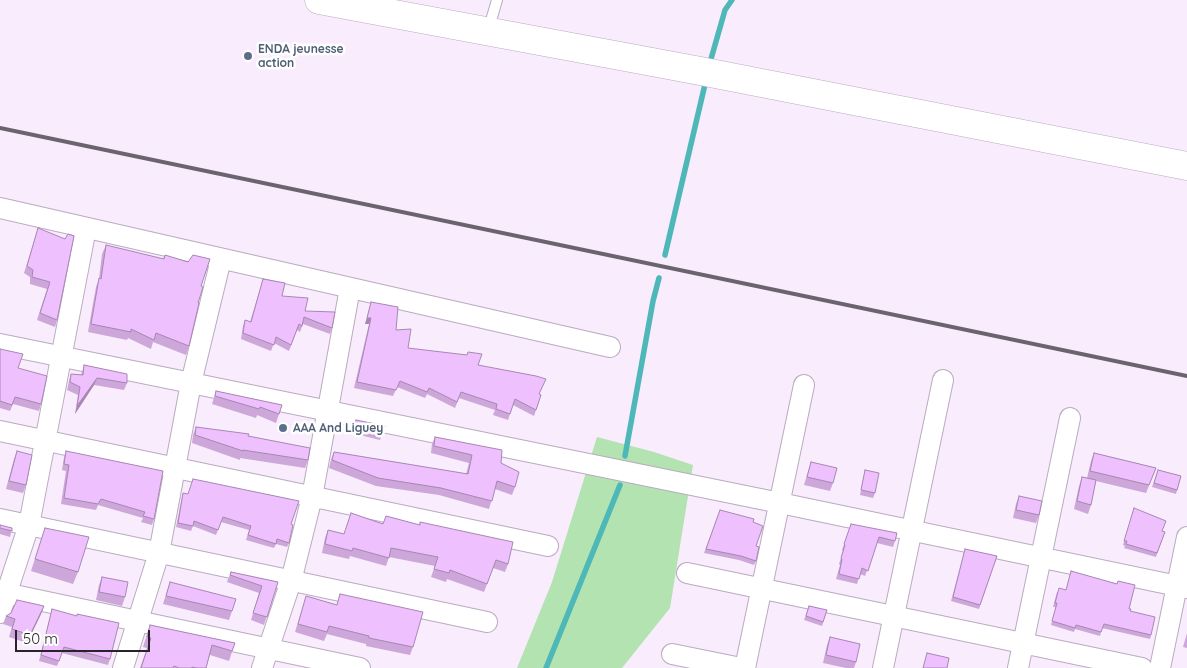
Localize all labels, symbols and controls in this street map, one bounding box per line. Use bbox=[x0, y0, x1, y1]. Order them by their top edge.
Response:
place label: ENDA jeunesse action bbox=[258, 42, 344, 70]
marker: ENDA jeunesse action bbox=[242, 50, 254, 62]
place label: AAA And Liguey bbox=[293, 421, 383, 435]
marker: AAA And Liguey bbox=[277, 422, 289, 434]
scale bar bbox=[18, 620, 152, 652]
text: 50 m bbox=[23, 629, 58, 648]

